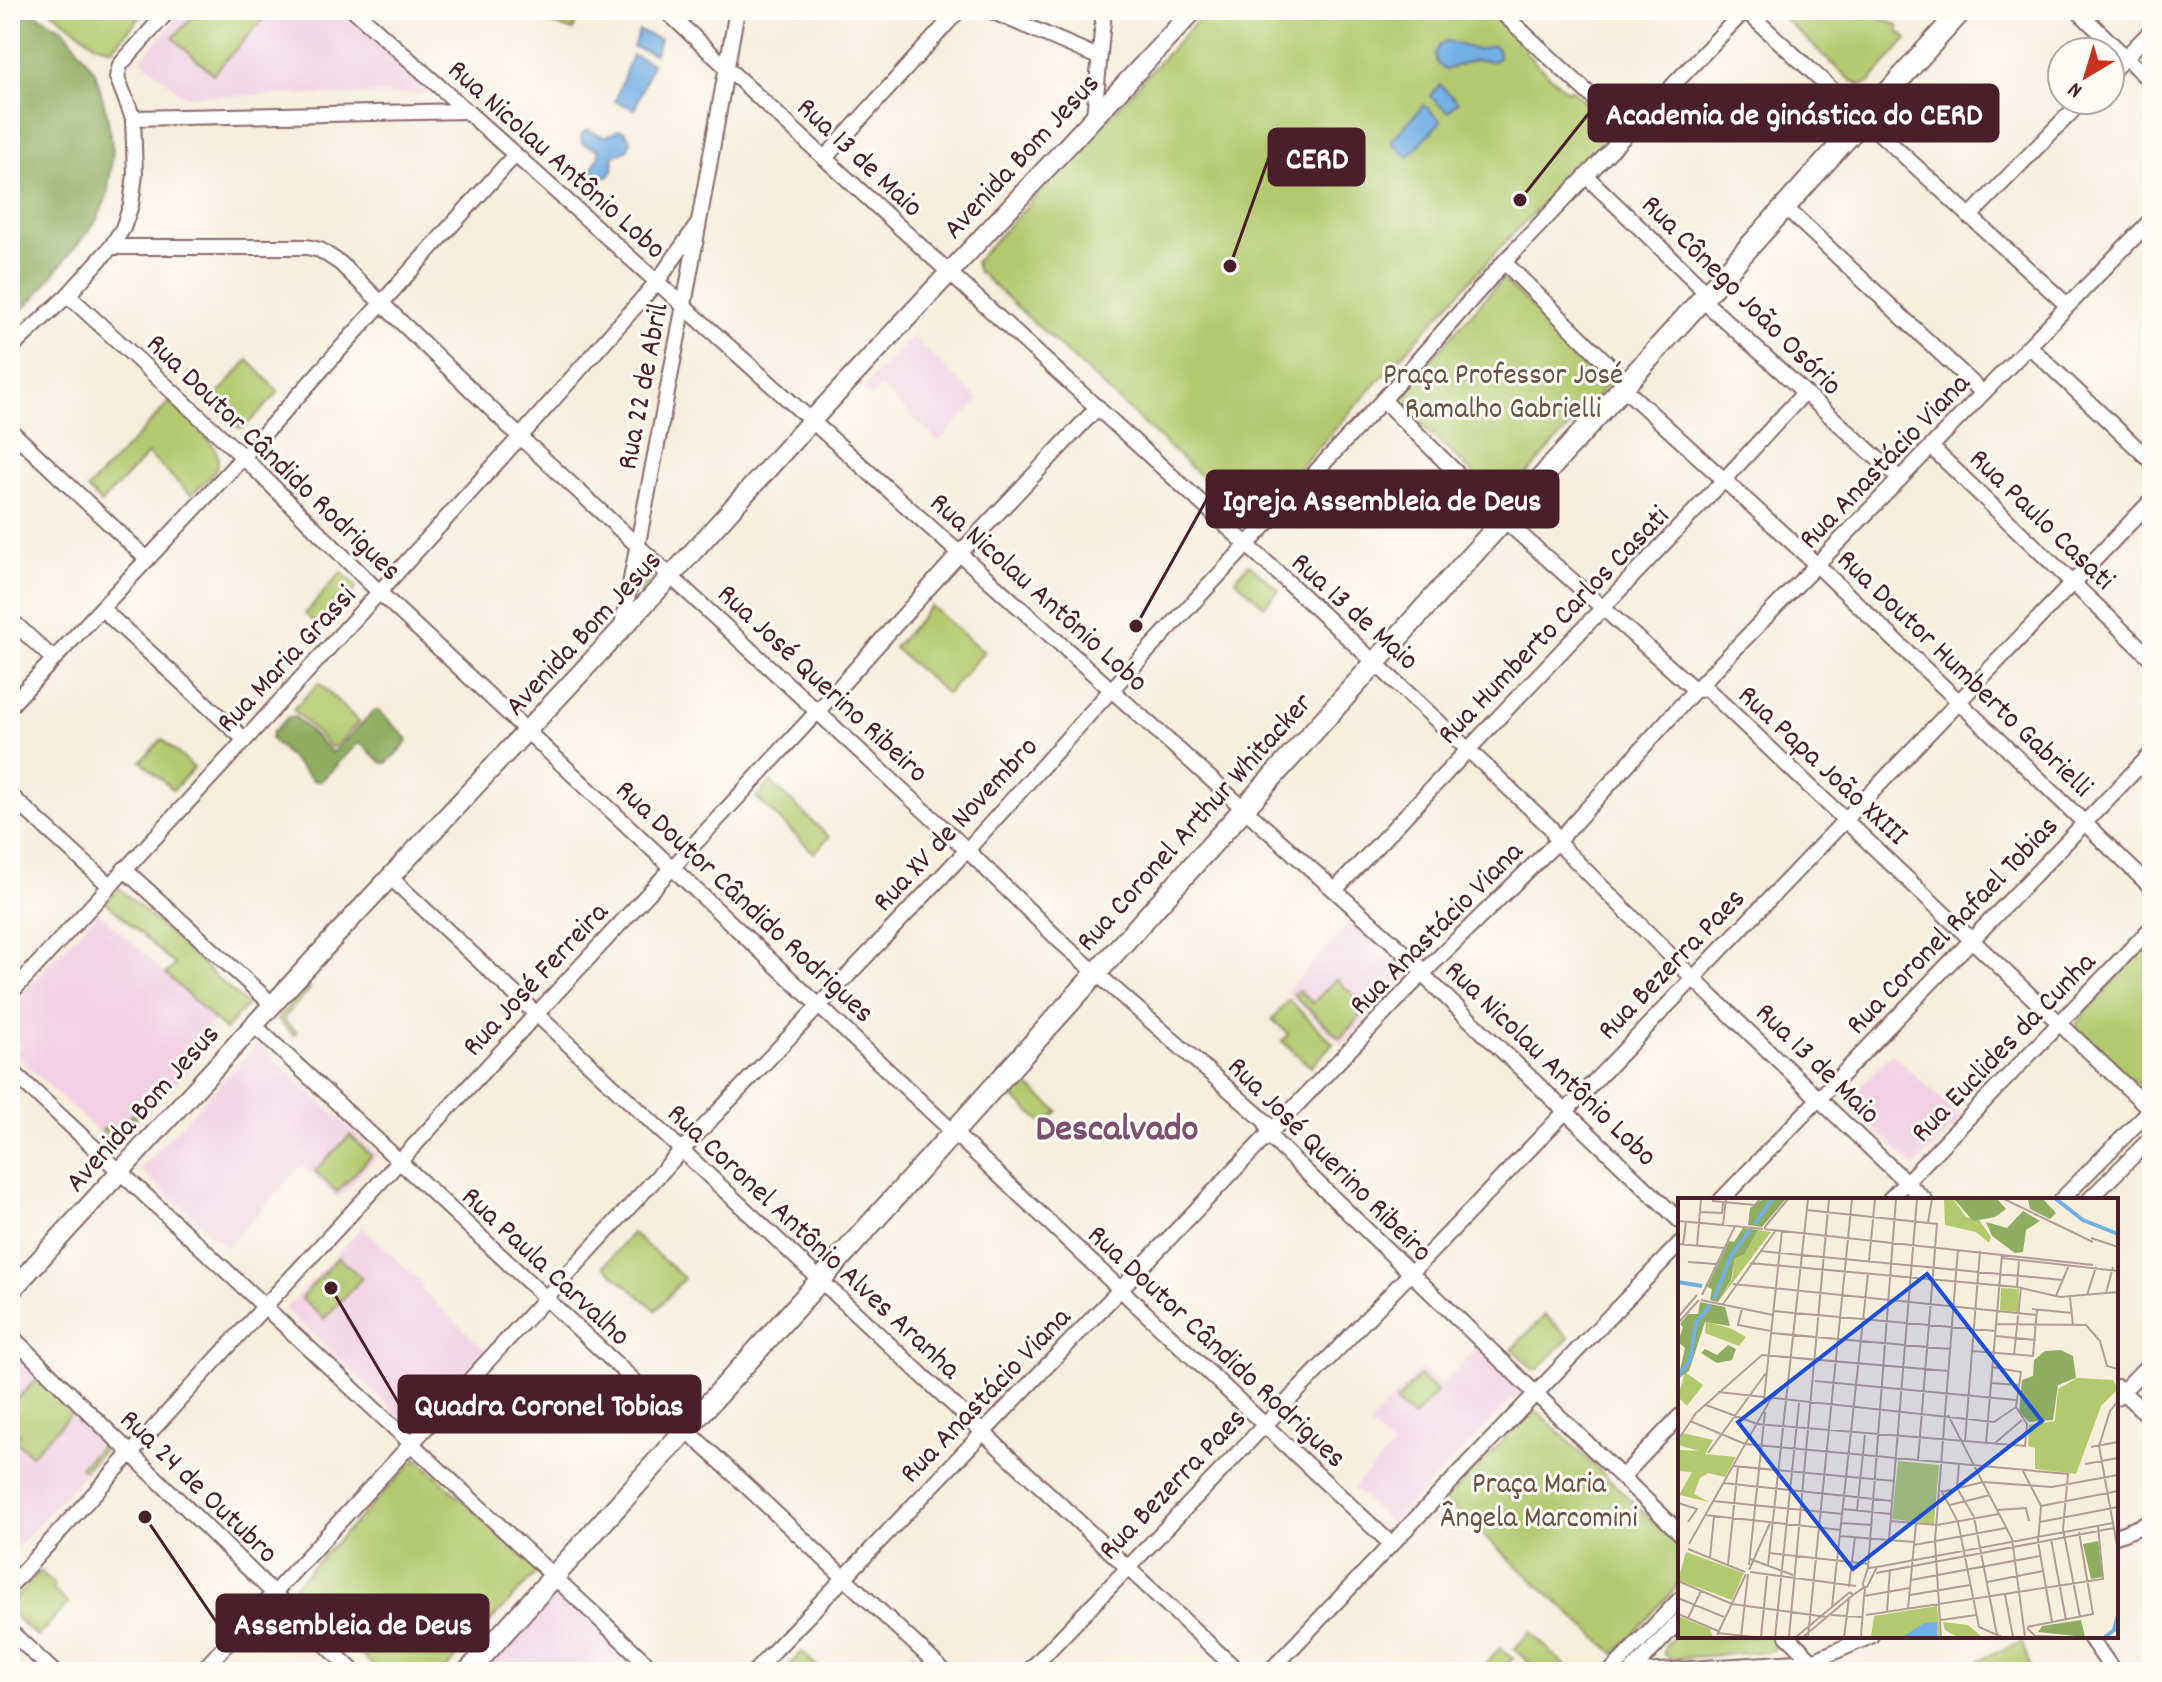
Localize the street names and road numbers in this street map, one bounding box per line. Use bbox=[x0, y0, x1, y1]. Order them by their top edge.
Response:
street label: Rua Nicolau Antônio Lobo bbox=[436, 51, 674, 271]
street label: Avenida Bom Jesus bbox=[935, 65, 1112, 251]
street label: Rua 13 de Maio bbox=[785, 89, 931, 230]
street label: Rua Cônego João Osório bbox=[1629, 187, 1850, 408]
street label: Rua 22 de Abril bbox=[608, 300, 683, 474]
street label: Rua Doutor Cândido Rodrigues bbox=[134, 325, 409, 593]
street label: Rua Anastácio Viana bbox=[1790, 364, 1983, 561]
street label: Rua Paulo Casati bbox=[1957, 440, 2123, 602]
street label: Rua Nicolau Antônio Lobo bbox=[918, 484, 1156, 704]
street label: Rua Humberto Carlos Casati bbox=[1429, 498, 1681, 756]
street label: Rua Doutor Humberto Gabrielli bbox=[1825, 541, 2101, 809]
street label: Avenida Bom Jesus bbox=[497, 542, 674, 728]
street label: Rua 13 de Maio bbox=[1279, 544, 1427, 683]
street label: Rua José Querino Ribeiro bbox=[705, 576, 936, 795]
street label: Rua Maria Grassi bbox=[208, 577, 368, 745]
street label: Rua Papa João XXIII bbox=[1726, 677, 1916, 858]
street label: Rua Coronel Arthur Whitacker bbox=[1068, 685, 1325, 963]
street label: Rua XV de Novembro bbox=[864, 729, 1050, 924]
street label: Rua Doutor Cândido Rodrigues bbox=[604, 771, 882, 1035]
street label: Rua Coronel Rafael Tobias bbox=[1838, 808, 2071, 1047]
street label: Rua Anastácio Viana bbox=[1341, 833, 1536, 1027]
street label: Rua Bezerra Paes bbox=[1589, 880, 1757, 1052]
street label: Rua José Ferreira bbox=[454, 893, 621, 1068]
street label: Rua Euclides da Cunha bbox=[1903, 943, 2108, 1154]
street label: Rua Nicolau Antônio Lobo bbox=[1433, 952, 1665, 1178]
street label: Rua 13 de Maio bbox=[1743, 994, 1888, 1136]
street label: Avenida Bom Jesus bbox=[57, 1016, 232, 1204]
street label: Rua José Querino Ribeiro bbox=[1215, 1048, 1441, 1274]
street label: Rua Coronel Antônio Alves Aranha bbox=[655, 1095, 969, 1392]
street label: Rua Paula Carvalho bbox=[450, 1178, 638, 1358]
street label: Rua Doutor Cândido Rodrigues bbox=[1076, 1216, 1354, 1480]
street label: Rua Anastácio Viana bbox=[891, 1298, 1084, 1495]
street label: Rua Bezerra Paes bbox=[1090, 1400, 1258, 1572]
street label: Rua 24 de Outubro bbox=[108, 1401, 286, 1575]

